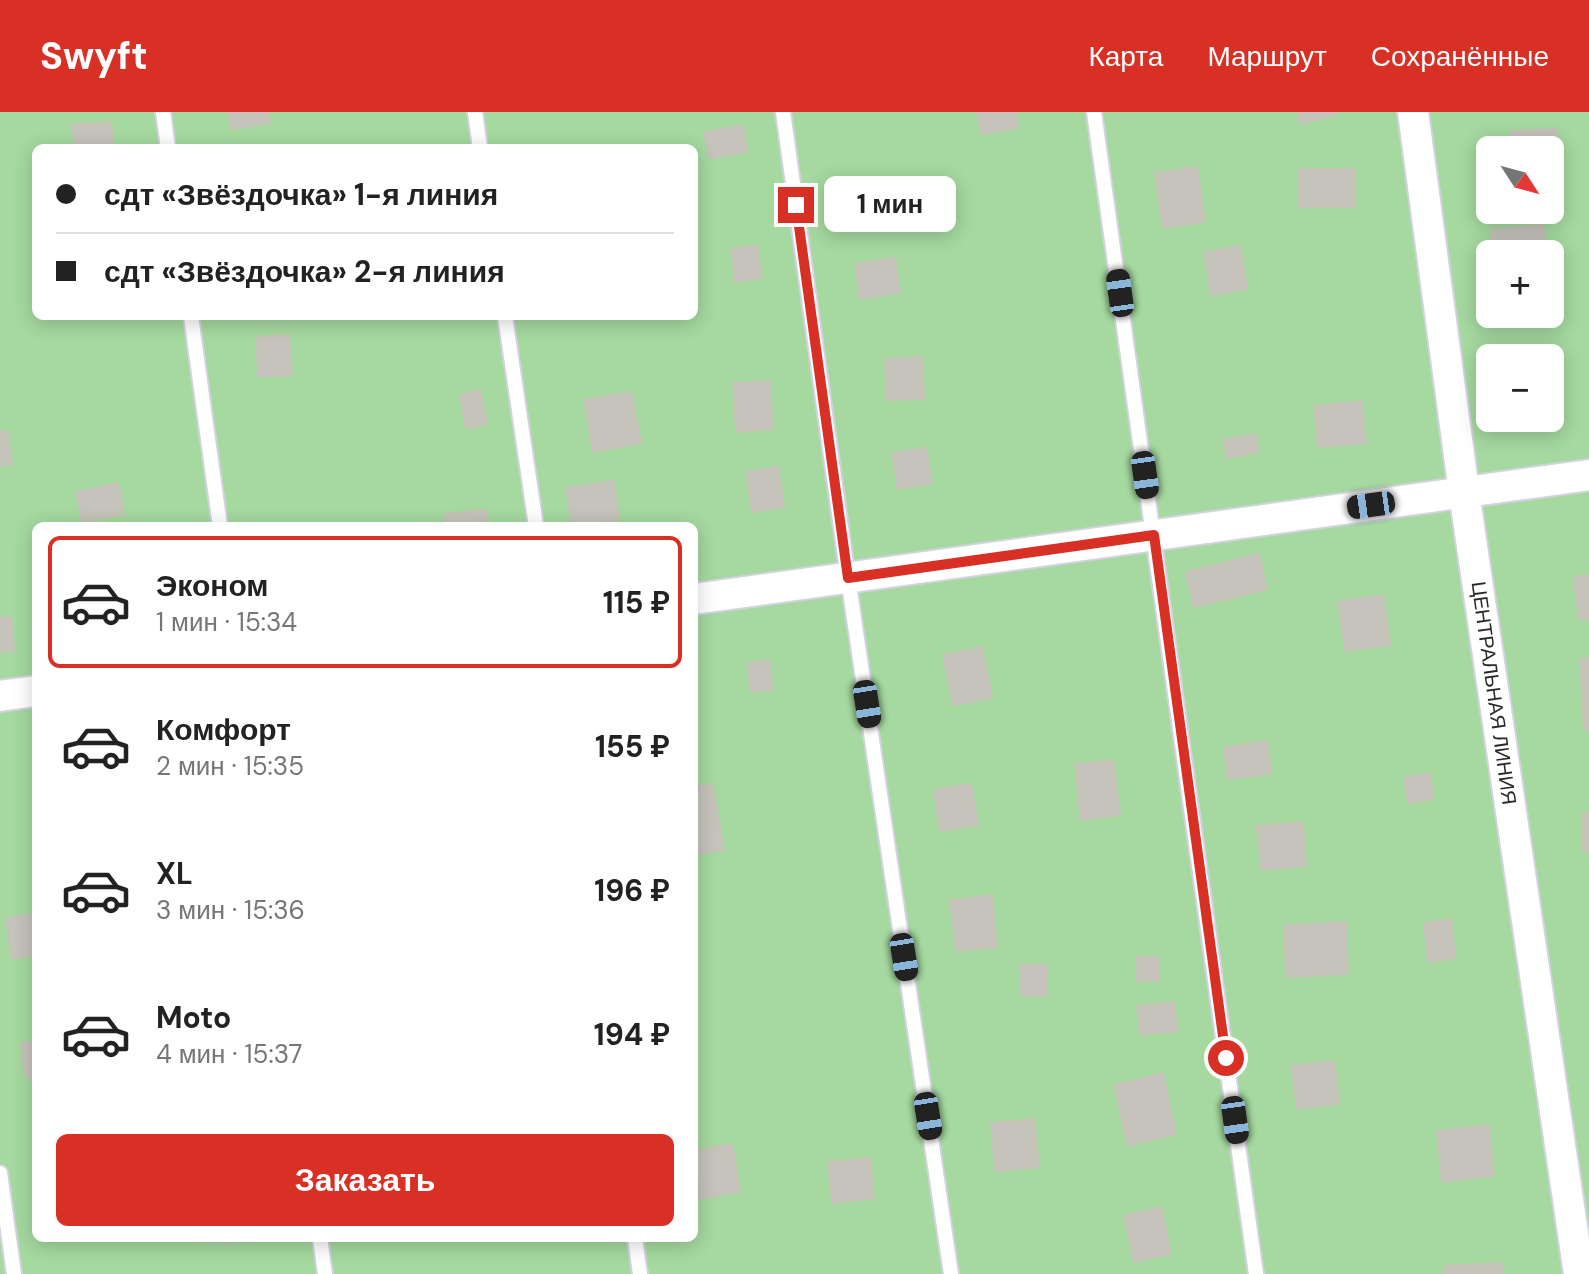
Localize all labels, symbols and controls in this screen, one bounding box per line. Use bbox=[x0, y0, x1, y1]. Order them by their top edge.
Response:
text: Swyft bbox=[40, 31, 148, 81]
text: Карта bbox=[1088, 38, 1163, 75]
text: Маршрут bbox=[1207, 38, 1327, 75]
text: Сохранённые bbox=[1371, 38, 1549, 75]
north arrow bbox=[1476, 136, 1564, 224]
map controls bbox=[1476, 136, 1564, 432]
text: сдт «Звёздочка» 1-я линия bbox=[104, 175, 498, 214]
callout: 1 мин bbox=[824, 177, 956, 233]
route end bbox=[778, 187, 814, 223]
text: 1 мин bbox=[857, 187, 923, 221]
button: + bbox=[1476, 240, 1564, 328]
text: сдт «Звёздочка» 2-я линия bbox=[104, 252, 505, 291]
car bbox=[1105, 268, 1135, 318]
button: − bbox=[1476, 344, 1564, 432]
car bbox=[1130, 450, 1160, 500]
car bbox=[1346, 490, 1396, 520]
icon: car bbox=[60, 566, 132, 638]
text: Эконом bbox=[156, 566, 269, 605]
street label: ЦЕНТРАЛЬНАЯ ЛИНИЯ bbox=[1465, 580, 1523, 806]
text: 115 ₽ bbox=[603, 583, 670, 622]
text: 1 мин · 15:34 bbox=[156, 605, 297, 639]
car bbox=[851, 678, 883, 730]
icon: car bbox=[60, 710, 132, 782]
text: Комфорт bbox=[156, 710, 291, 749]
text: 155 ₽ bbox=[595, 727, 670, 766]
text: 2 мин · 15:35 bbox=[156, 749, 304, 783]
icon: car bbox=[60, 854, 132, 926]
text: XL bbox=[156, 854, 193, 893]
text: 196 ₽ bbox=[594, 871, 670, 910]
text: 3 мин · 15:36 bbox=[156, 893, 305, 927]
car bbox=[888, 931, 920, 983]
icon: car bbox=[60, 998, 132, 1070]
text: Moto bbox=[156, 998, 231, 1037]
text: 194 ₽ bbox=[594, 1015, 670, 1054]
text: 4 мин · 15:37 bbox=[156, 1037, 302, 1071]
route start bbox=[1208, 1040, 1244, 1076]
car bbox=[912, 1090, 944, 1142]
car bbox=[1220, 1095, 1250, 1145]
button: Заказать bbox=[56, 1134, 674, 1226]

